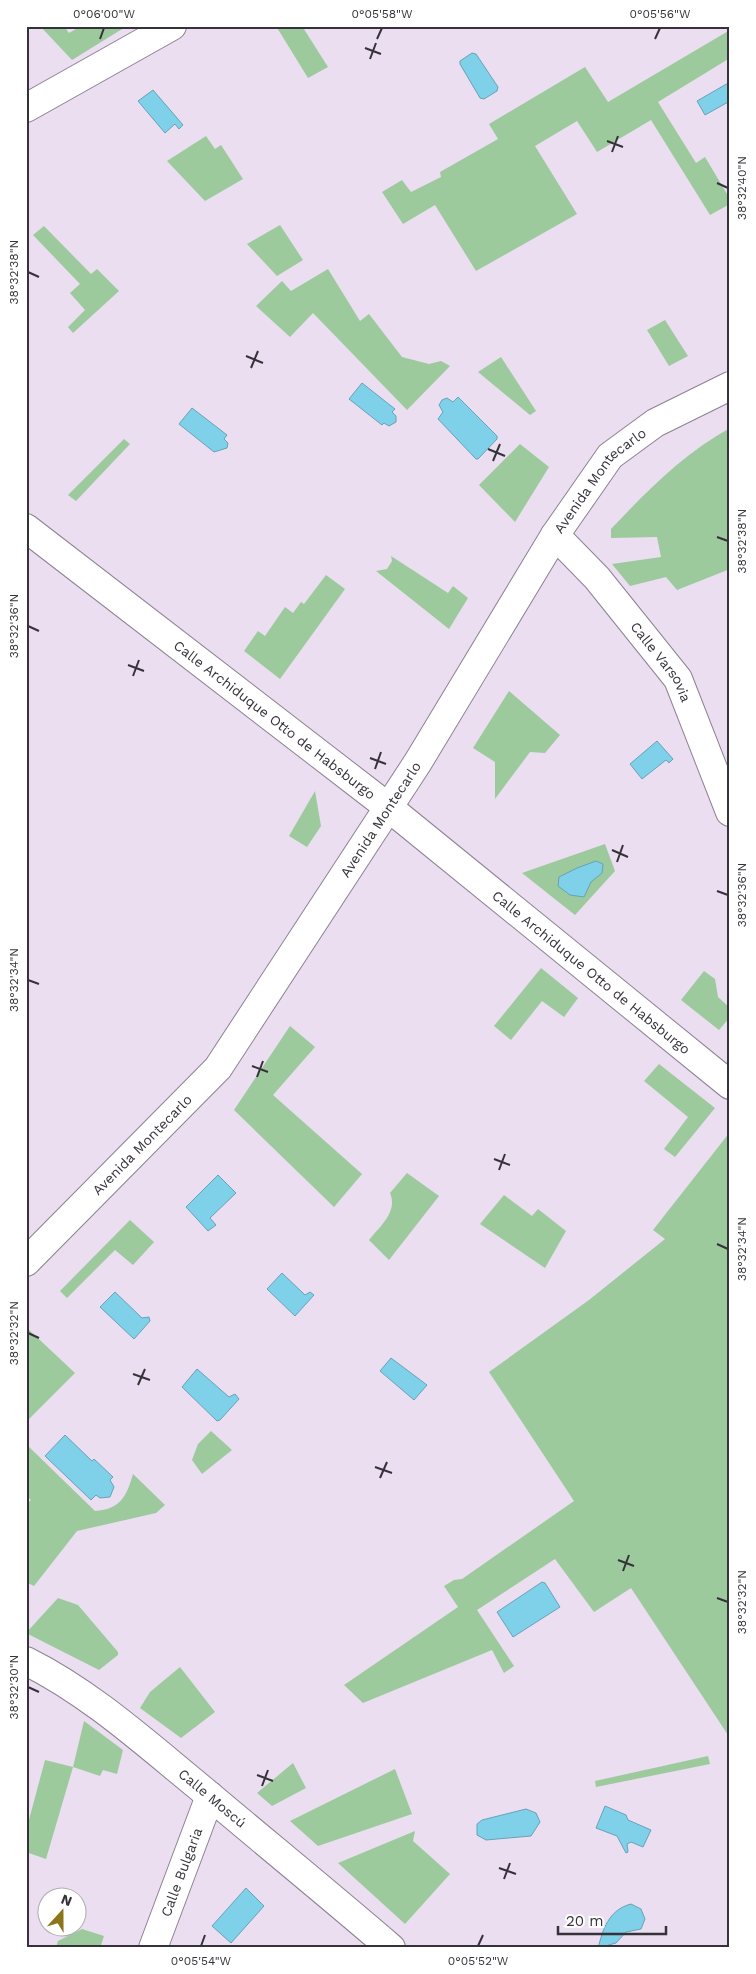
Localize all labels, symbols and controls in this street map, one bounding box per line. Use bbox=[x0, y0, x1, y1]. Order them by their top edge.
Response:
text: 0°06'00"W bbox=[73, 7, 135, 21]
text: 0°05'58"W bbox=[352, 7, 413, 21]
text: 0°05'56"W bbox=[630, 7, 691, 21]
text: 38°32'40"N bbox=[735, 156, 749, 220]
text: 38°32'38"N bbox=[7, 240, 21, 304]
street label: Avenida Montecarlo bbox=[551, 424, 649, 536]
text: 38°32'38"N bbox=[735, 509, 749, 573]
text: 38°32'36"N bbox=[7, 594, 21, 658]
street label: Calle Varsovia bbox=[627, 619, 694, 704]
street label: Calle Archiduque Otto de Habsburgo bbox=[171, 637, 379, 802]
street label: Avenida Montecarlo bbox=[337, 759, 424, 880]
text: 38°32'36"N bbox=[735, 863, 749, 927]
street label: Calle Archiduque Otto de Habsburgo bbox=[489, 887, 693, 1057]
text: 38°32'34"N bbox=[7, 948, 21, 1012]
street label: Avenida Montecarlo bbox=[89, 1091, 195, 1198]
text: 38°32'34"N bbox=[735, 1217, 749, 1281]
text: 38°32'32"N bbox=[7, 1301, 21, 1365]
text: 38°32'32"N bbox=[735, 1570, 749, 1634]
text: 38°32'30"N bbox=[7, 1655, 21, 1719]
street label: Calle Moscú bbox=[175, 1765, 249, 1831]
street label: Calle Bulgaria bbox=[157, 1825, 205, 1919]
north arrow bbox=[38, 1886, 88, 1936]
text: N bbox=[59, 1891, 74, 1909]
scale bar bbox=[558, 1904, 666, 1936]
text: 20 m bbox=[566, 1912, 604, 1930]
text: 0°05'54"W bbox=[171, 1954, 232, 1968]
text: 0°05'52"W bbox=[448, 1954, 509, 1968]

